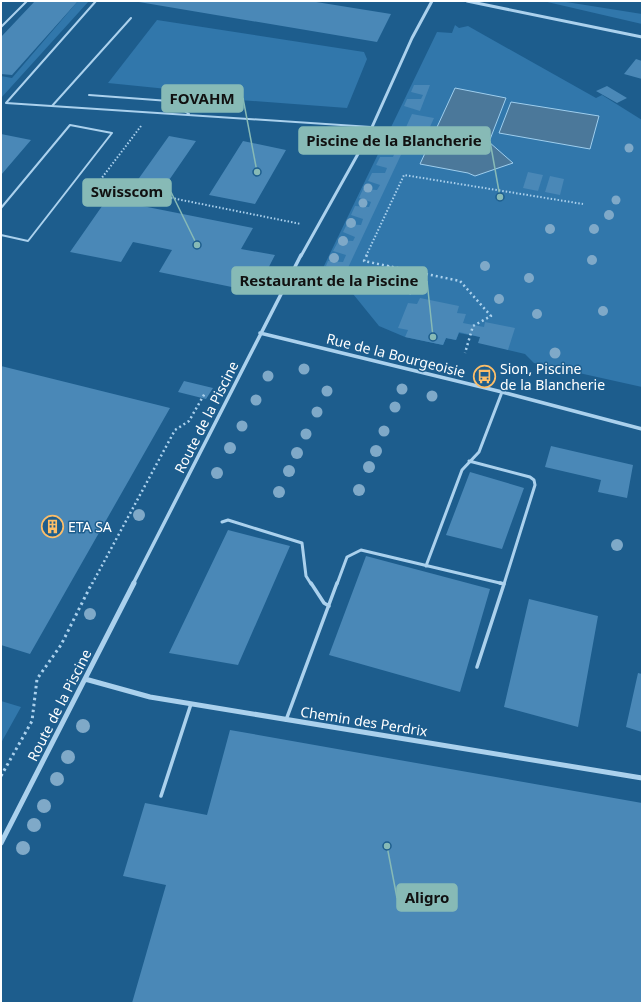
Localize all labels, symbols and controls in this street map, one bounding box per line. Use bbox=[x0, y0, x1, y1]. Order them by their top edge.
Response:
callout: FOVAHM bbox=[162, 85, 243, 112]
text: FOVAHM bbox=[169, 88, 235, 108]
callout: Piscine de la Blancherie bbox=[299, 127, 490, 154]
text: Piscine de la Blancherie bbox=[306, 130, 482, 150]
callout: Swisscom bbox=[83, 179, 171, 206]
text: Swisscom bbox=[91, 181, 163, 201]
callout: Restaurant de la Piscine bbox=[232, 267, 427, 294]
text: Restaurant de la Piscine bbox=[239, 270, 419, 290]
street label: Rue de la Bourgeoisie bbox=[324, 329, 468, 382]
street label: Route de la Piscine bbox=[170, 358, 243, 476]
place label: Sion, Piscine de la Blancherie bbox=[500, 359, 605, 394]
bus stop icon: Sion, Piscine de la Blancherie bbox=[471, 363, 497, 389]
building icon: ETA SA bbox=[39, 513, 65, 539]
place label: ETA SA bbox=[68, 517, 112, 536]
street label: Route de la Piscine bbox=[23, 646, 96, 764]
street label: Chemin des Perdrix bbox=[299, 702, 430, 741]
callout: Aligro bbox=[397, 884, 457, 911]
text: Aligro bbox=[405, 887, 449, 907]

